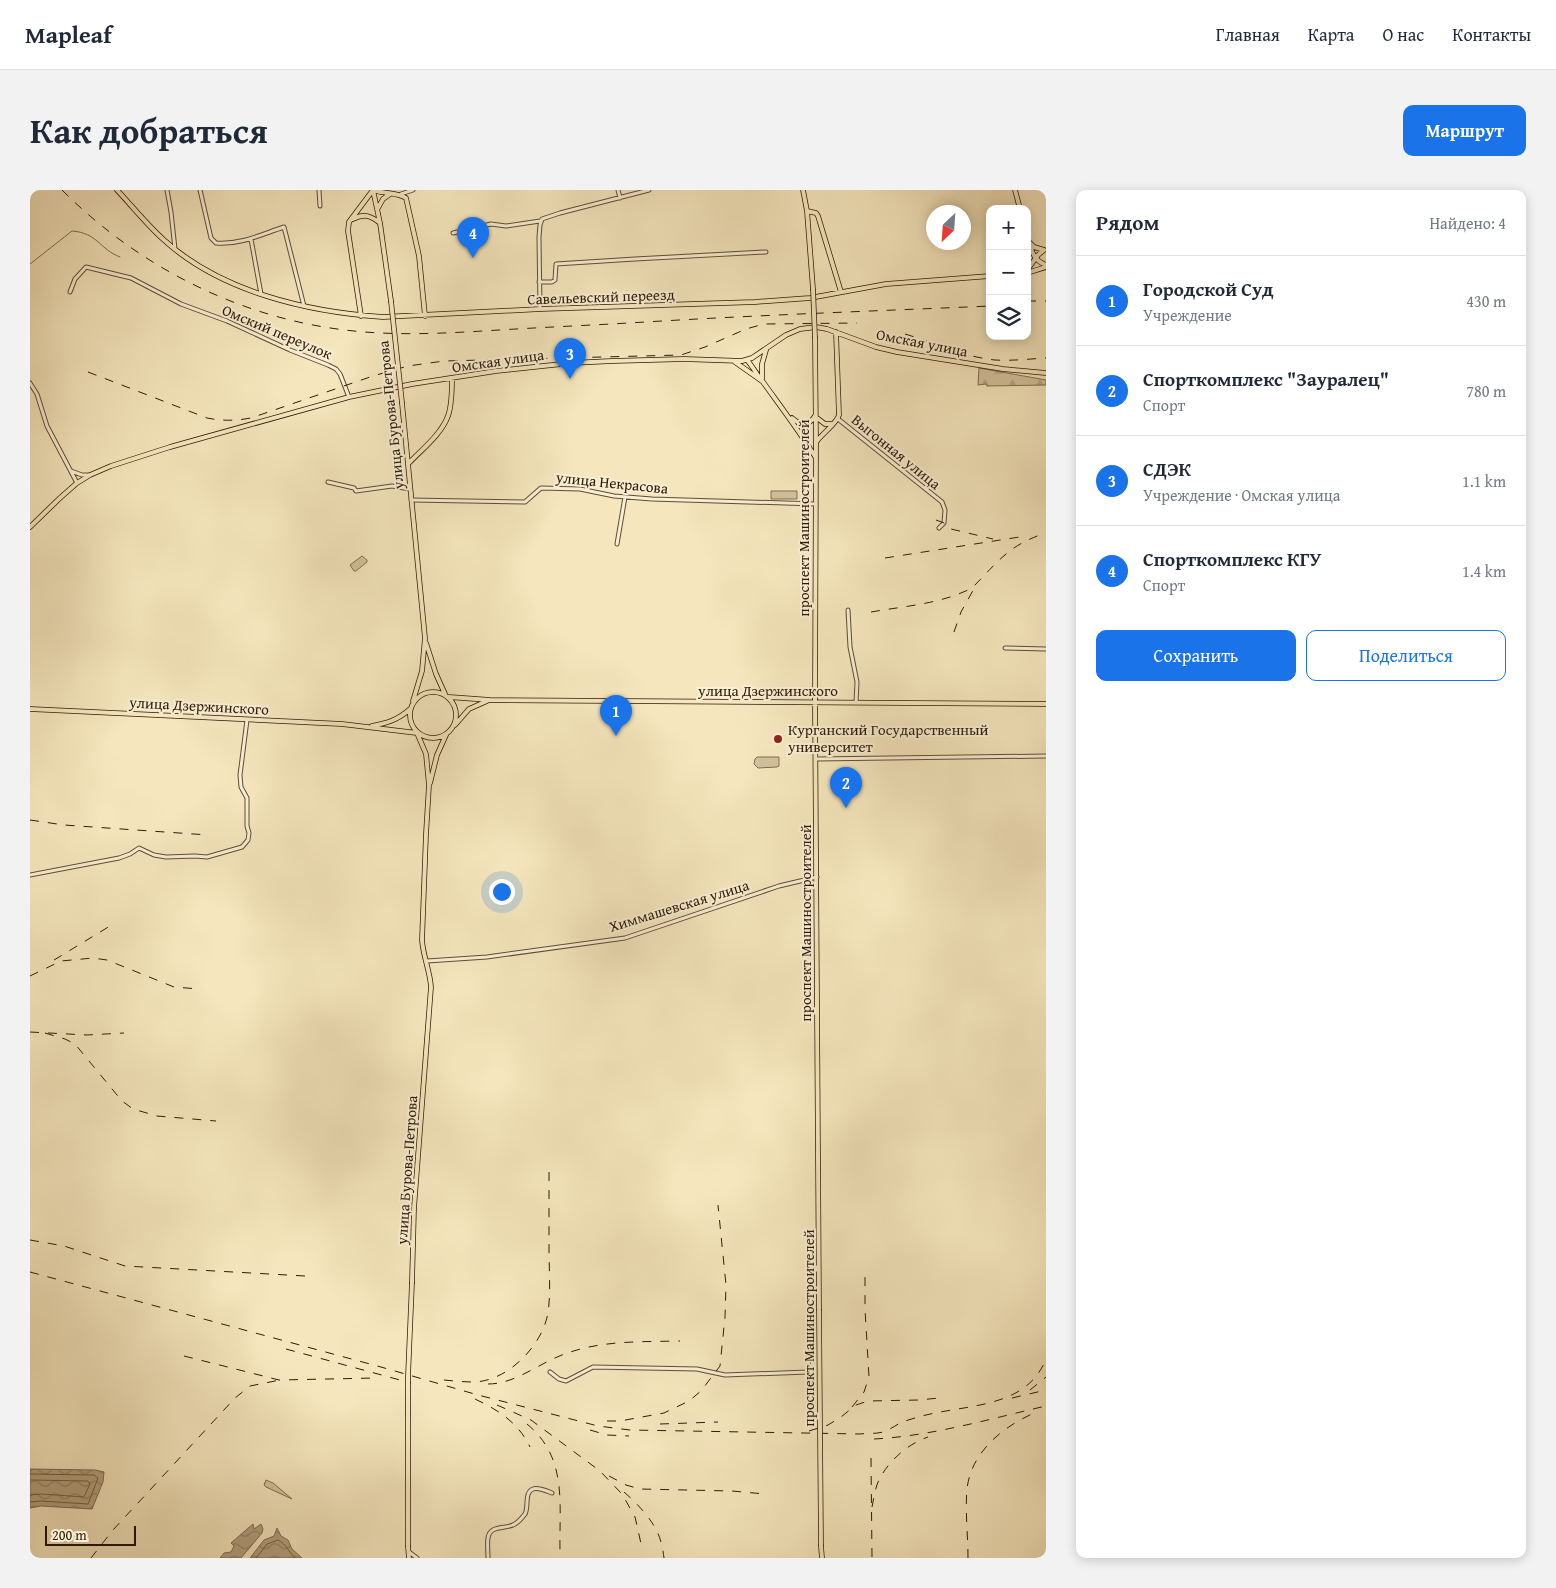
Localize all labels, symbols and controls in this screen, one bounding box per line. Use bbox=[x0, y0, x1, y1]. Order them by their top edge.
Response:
text: Mapleaf bbox=[25, 17, 112, 52]
text: Главная bbox=[1216, 21, 1280, 48]
text: Карта bbox=[1308, 21, 1354, 48]
text: О нас bbox=[1382, 21, 1424, 48]
text: Контакты bbox=[1452, 21, 1531, 48]
text: Как добраться bbox=[30, 105, 268, 156]
button: Маршрут bbox=[1403, 105, 1526, 156]
north arrow bbox=[926, 205, 971, 250]
map controls bbox=[986, 205, 1031, 340]
button: + bbox=[986, 205, 1031, 250]
text: Рядом bbox=[1096, 207, 1159, 238]
text: Найдено: 4 bbox=[1429, 211, 1506, 235]
pin: 4 bbox=[457, 217, 489, 258]
button: − bbox=[986, 250, 1031, 295]
text: Городской Суд bbox=[1143, 275, 1274, 303]
street label: Савельевский переезд bbox=[527, 283, 675, 310]
text: 1 bbox=[1108, 289, 1116, 313]
text: 430 m bbox=[1466, 289, 1506, 313]
button: layers bbox=[986, 295, 1031, 340]
street label: Омский переулок bbox=[219, 299, 336, 364]
text: Учреждение bbox=[1143, 303, 1232, 327]
street label: Омская улица bbox=[875, 323, 971, 362]
pin: 3 bbox=[554, 338, 586, 379]
street label: улица Бурова-Петрова bbox=[372, 339, 409, 491]
street label: Омская улица bbox=[450, 344, 546, 377]
text: Спорткомплекс "Зауралец" bbox=[1143, 365, 1389, 393]
text: 2 bbox=[1108, 379, 1116, 403]
text: 780 m bbox=[1466, 379, 1506, 403]
text: Спорт bbox=[1143, 393, 1185, 417]
street label: Выгонная улица bbox=[847, 409, 946, 495]
street label: проспект Машиностроителей bbox=[793, 419, 814, 617]
text: СДЭК bbox=[1143, 455, 1191, 483]
street label: улица Некрасова bbox=[554, 466, 670, 499]
text: 3 bbox=[1108, 469, 1116, 493]
text: 1.1 km bbox=[1462, 469, 1506, 493]
text: Учреждение · Омская улица bbox=[1143, 483, 1340, 507]
text: Спорткомплекс КГУ bbox=[1143, 545, 1321, 573]
text: 4 bbox=[1108, 559, 1116, 583]
text: 1.4 km bbox=[1462, 559, 1506, 583]
text: Спорт bbox=[1143, 573, 1185, 597]
button: Сохранить bbox=[1096, 630, 1296, 681]
button: Поделиться bbox=[1306, 630, 1506, 681]
street label: улица Дзержинского bbox=[697, 680, 838, 701]
street label: улица Дзержинского bbox=[128, 691, 270, 720]
pin: 1 bbox=[600, 695, 632, 736]
place label: Курганский Государственный университет bbox=[787, 719, 989, 757]
marker: Курганский Государственный университет bbox=[772, 733, 784, 745]
pin: 2 bbox=[830, 767, 862, 808]
street label: проспект Машиностроителей bbox=[795, 824, 816, 1022]
street label: Химмашевская улица bbox=[606, 874, 752, 937]
your location bbox=[489, 879, 515, 905]
street label: улица Бурова-Петрова bbox=[391, 1094, 422, 1246]
street label: проспект Машиностроителей bbox=[798, 1229, 819, 1427]
scale bar bbox=[45, 1523, 136, 1546]
text: 200 m bbox=[52, 1525, 87, 1545]

